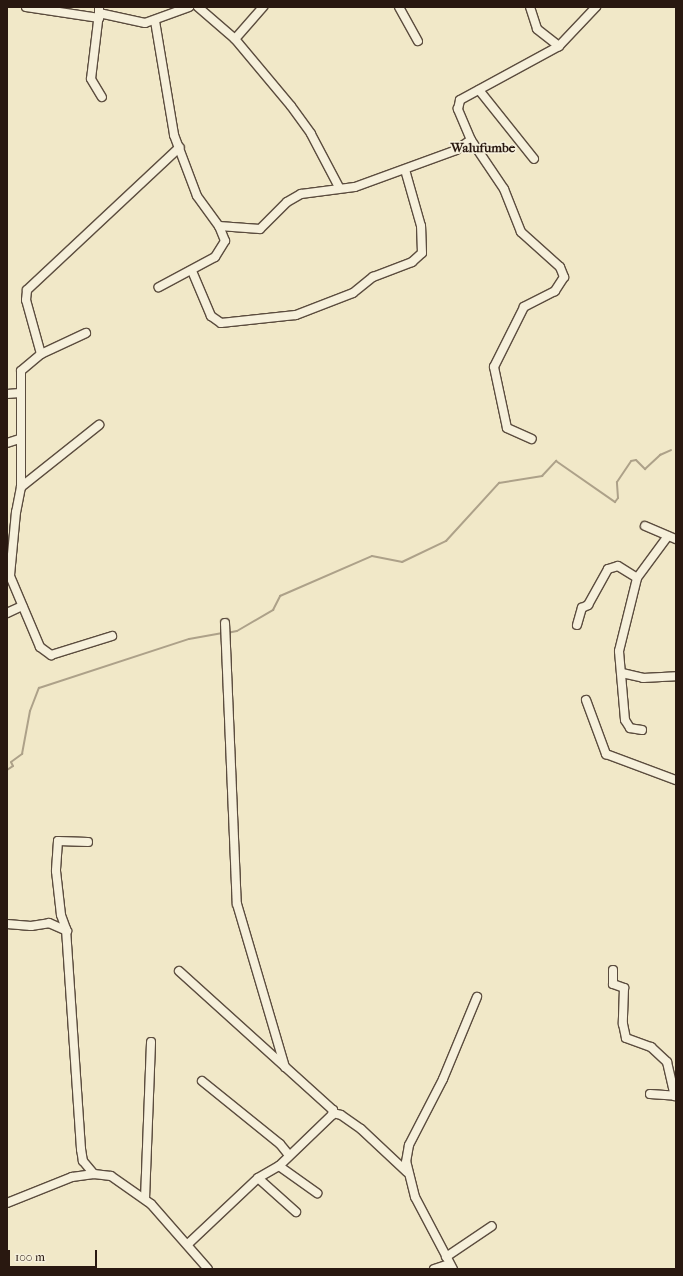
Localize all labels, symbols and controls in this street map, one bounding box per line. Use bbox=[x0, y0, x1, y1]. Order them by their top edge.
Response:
district label: Walufumbe bbox=[451, 140, 515, 156]
scale bar bbox=[10, 1242, 99, 1268]
text: 100 m bbox=[15, 1250, 45, 1264]

